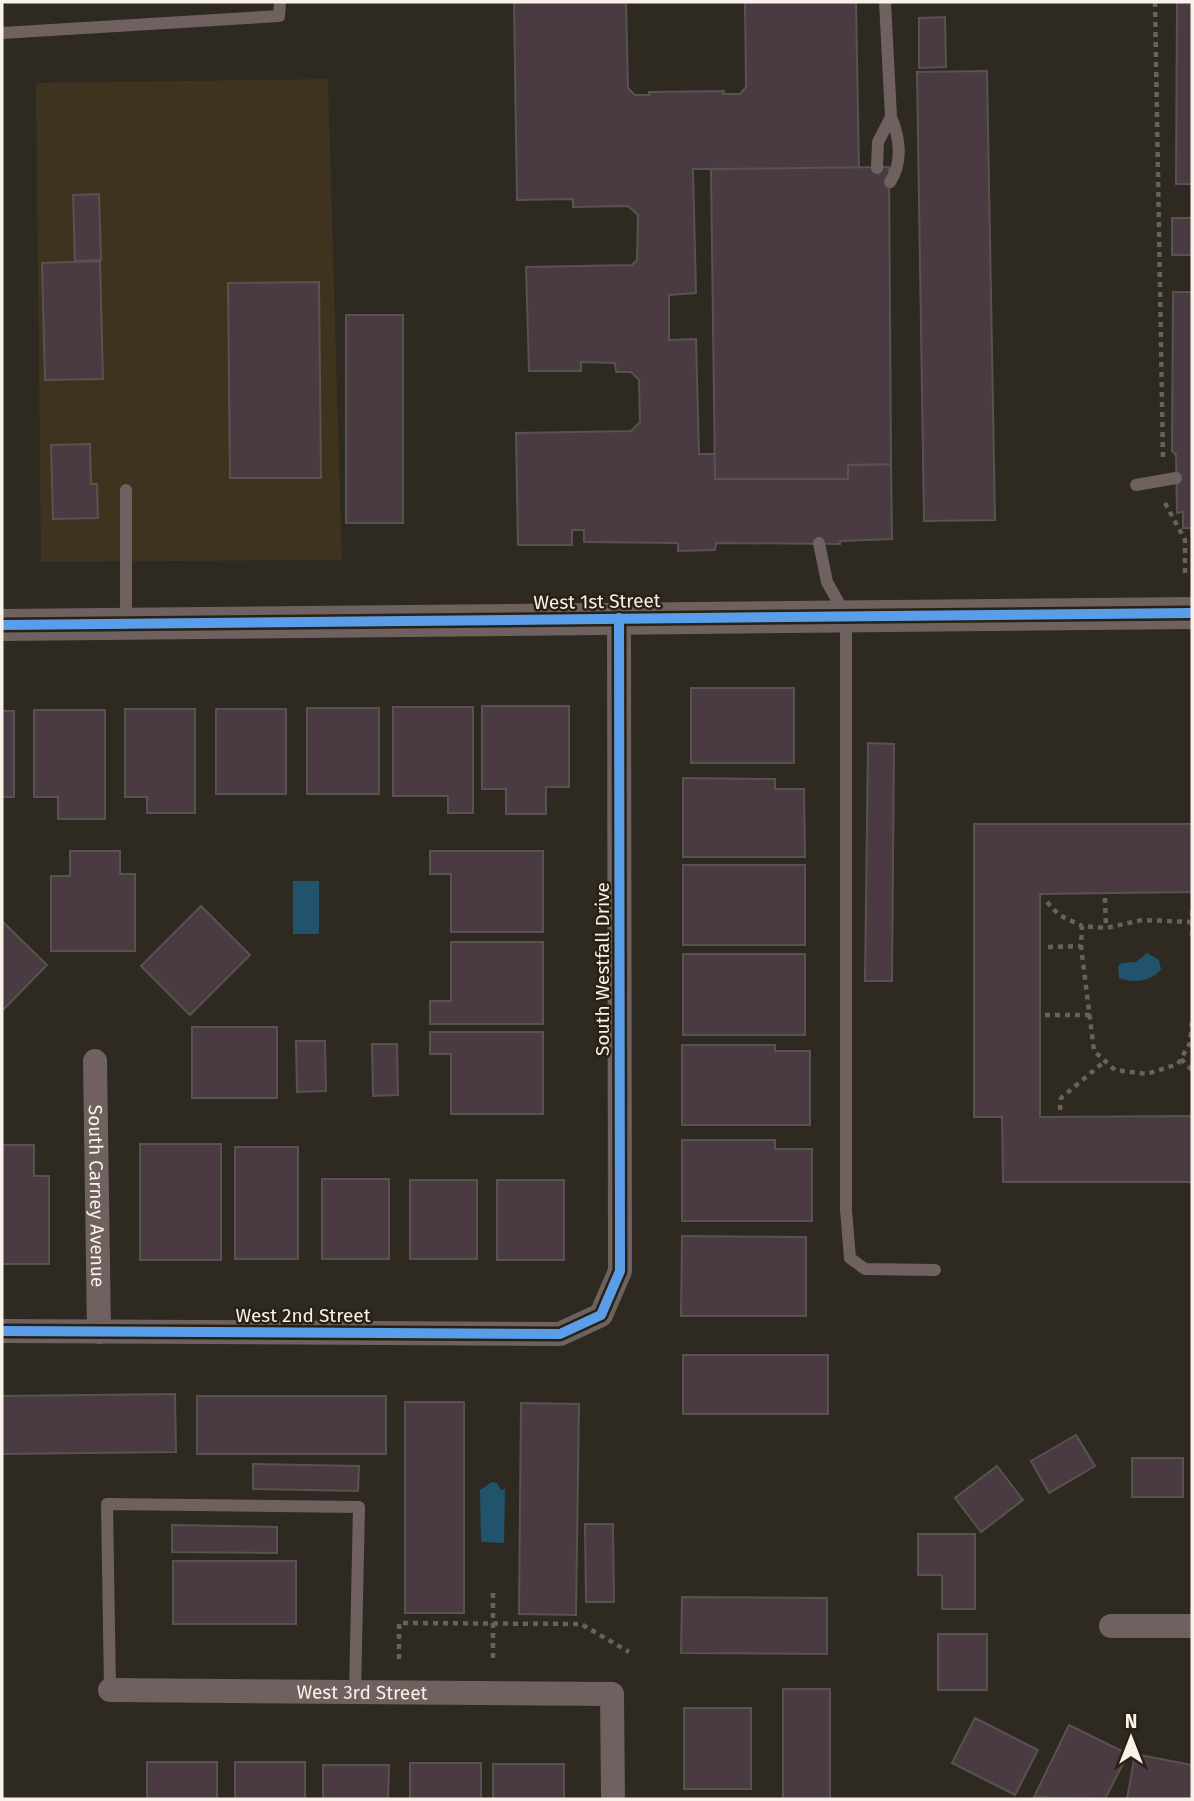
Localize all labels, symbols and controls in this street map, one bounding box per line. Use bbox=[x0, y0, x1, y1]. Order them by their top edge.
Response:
street label: West 1st Street bbox=[533, 589, 661, 614]
street label: South Westfall Drive bbox=[591, 882, 614, 1056]
street label: South Carney Avenue bbox=[84, 1105, 109, 1287]
street label: West 2nd Street bbox=[235, 1304, 371, 1327]
street label: West 3rd Street bbox=[296, 1680, 428, 1705]
north arrow bbox=[1096, 1703, 1166, 1773]
text: N bbox=[1125, 1710, 1137, 1733]

